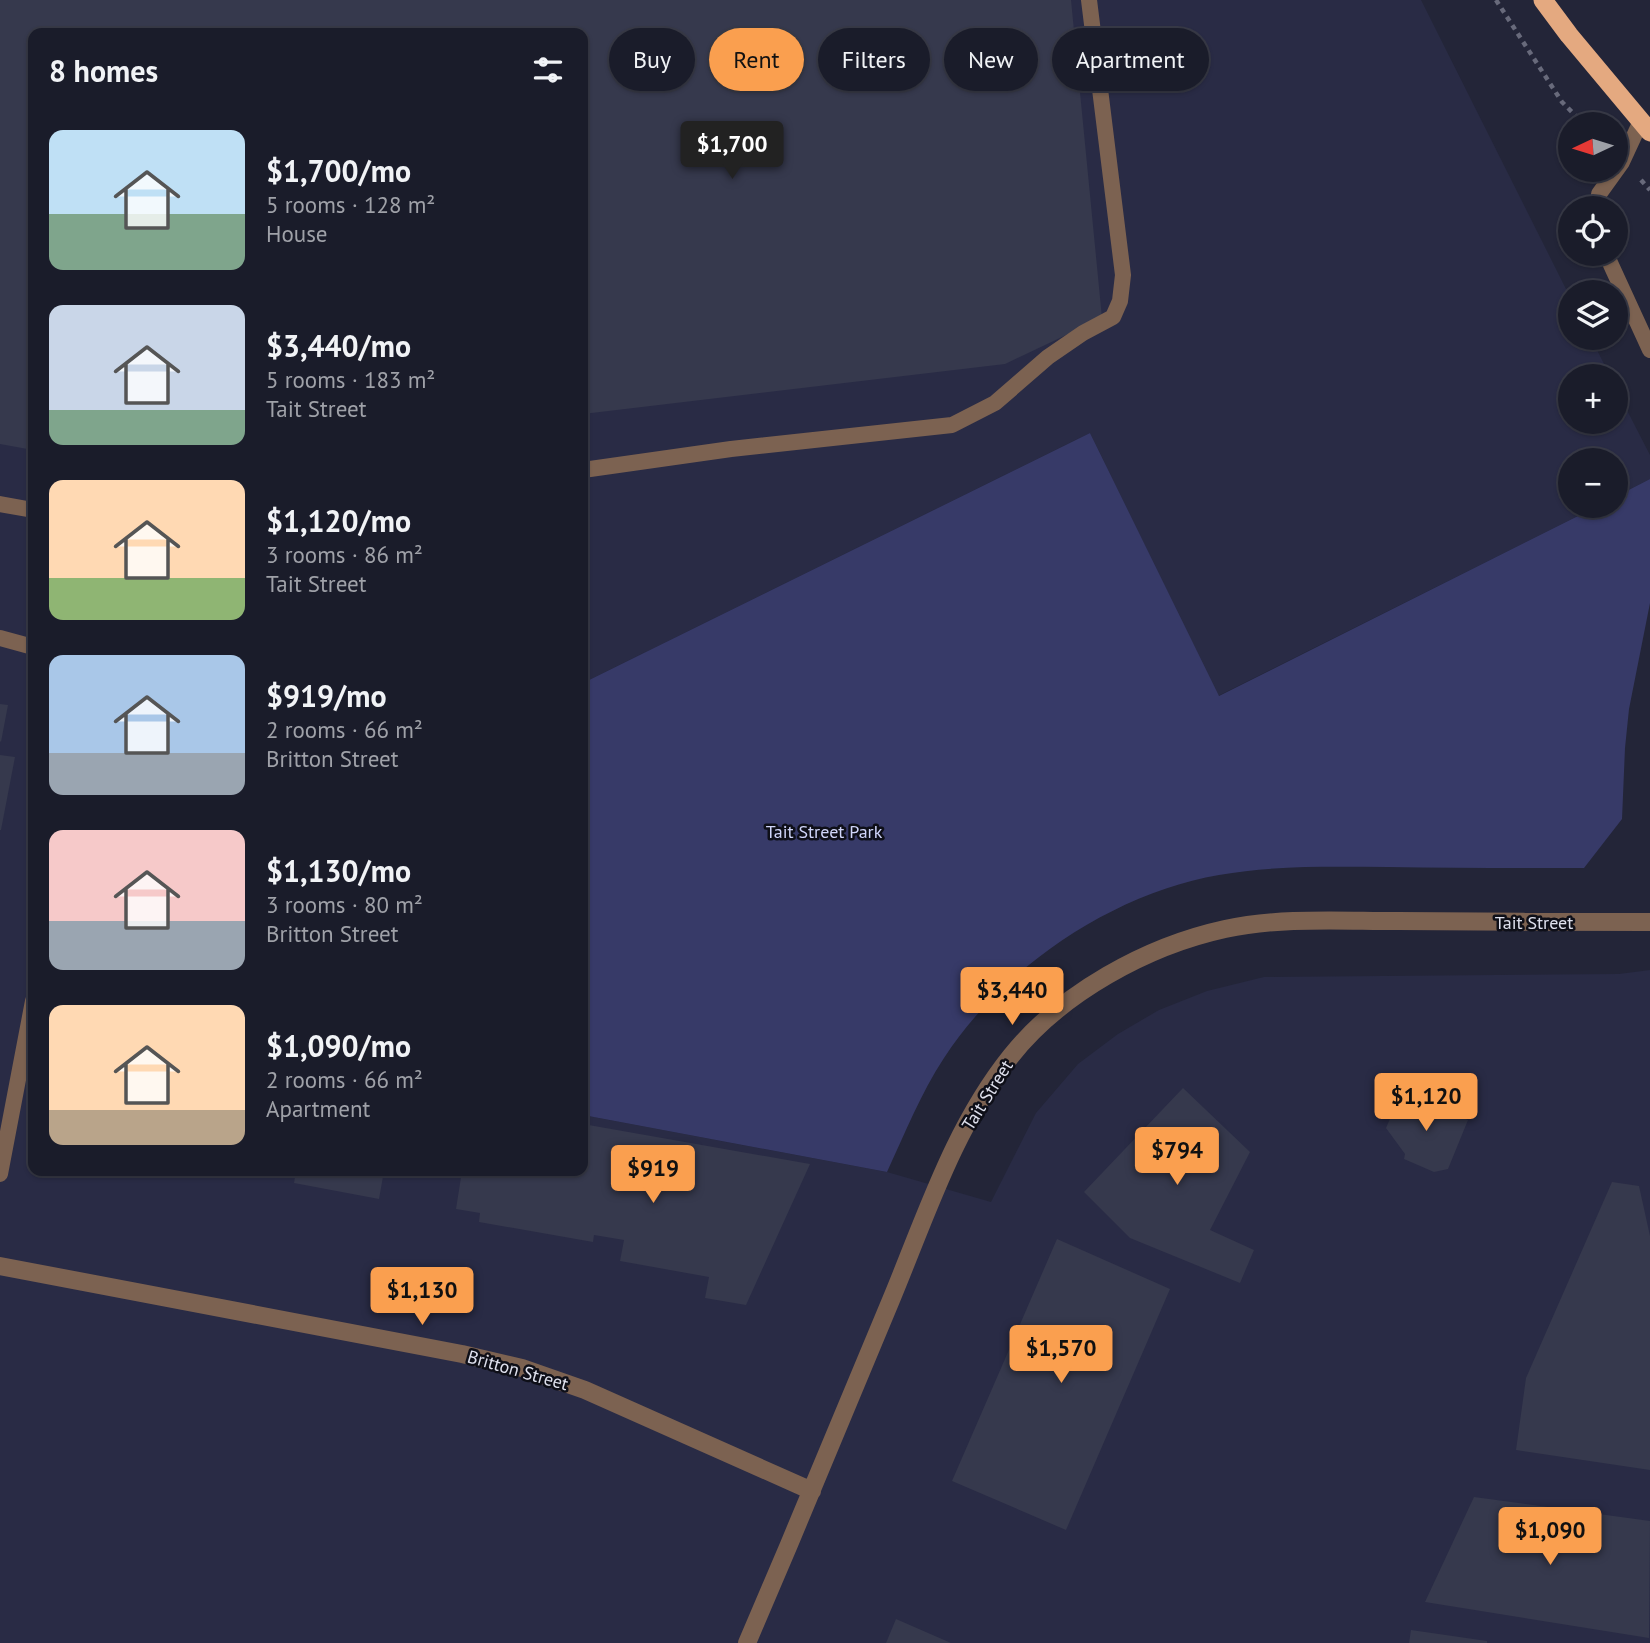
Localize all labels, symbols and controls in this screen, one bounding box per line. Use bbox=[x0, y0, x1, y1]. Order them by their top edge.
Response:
chip: Buy bbox=[609, 28, 695, 91]
chip: Rent bbox=[709, 28, 804, 91]
chip: Filters bbox=[818, 28, 930, 91]
chip: New bbox=[944, 28, 1038, 91]
chip: Apartment bbox=[1052, 28, 1209, 91]
text: 8 homes bbox=[49, 51, 158, 90]
icon: filters bbox=[529, 51, 567, 89]
north arrow bbox=[1558, 112, 1628, 182]
map controls bbox=[1558, 112, 1628, 518]
pin: $1,700 bbox=[675, 122, 789, 181]
text: $1,700 bbox=[696, 129, 768, 158]
text: $1,700/mo bbox=[266, 151, 411, 190]
icon: home bbox=[105, 158, 189, 242]
text: 5 rooms · 128 m² bbox=[266, 190, 435, 219]
button: locate bbox=[1558, 196, 1628, 266]
text: House bbox=[266, 219, 328, 248]
button: layers bbox=[1558, 280, 1628, 350]
text: $3,440/mo bbox=[266, 326, 411, 365]
icon: home bbox=[105, 333, 189, 417]
button: + bbox=[1558, 364, 1628, 434]
text: 5 rooms · 183 m² bbox=[266, 365, 435, 394]
text: Tait Street bbox=[266, 394, 367, 423]
button: − bbox=[1558, 448, 1628, 518]
text: $1,120/mo bbox=[266, 501, 411, 540]
icon: home bbox=[105, 508, 189, 592]
text: 3 rooms · 86 m² bbox=[266, 540, 423, 569]
text: Tait Street bbox=[266, 569, 367, 598]
text: $919/mo bbox=[266, 676, 387, 715]
icon: home bbox=[105, 683, 189, 767]
text: 2 rooms · 66 m² bbox=[266, 715, 423, 744]
text: Britton Street bbox=[266, 744, 399, 773]
park label: Tait Street Park bbox=[766, 820, 883, 843]
text: $1,130/mo bbox=[266, 851, 411, 890]
icon: home bbox=[105, 858, 189, 942]
text: 3 rooms · 80 m² bbox=[266, 890, 423, 919]
street label: Tait Street bbox=[1495, 911, 1573, 934]
text: Britton Street bbox=[266, 919, 399, 948]
pin: $3,440 bbox=[955, 968, 1069, 1027]
text: $3,440 bbox=[976, 975, 1048, 1004]
text: $1,090/mo bbox=[266, 1026, 411, 1065]
icon: home bbox=[105, 1033, 189, 1117]
street label: Tait Street bbox=[956, 1056, 1018, 1134]
text: 2 rooms · 66 m² bbox=[266, 1065, 423, 1094]
pin: $1,120 bbox=[1369, 1074, 1483, 1133]
text: $1,120 bbox=[1390, 1081, 1462, 1110]
text: Apartment bbox=[266, 1094, 370, 1123]
pin: $794 bbox=[1136, 1128, 1218, 1187]
text: $794 bbox=[1151, 1135, 1203, 1164]
pin: $919 bbox=[612, 1146, 694, 1205]
text: $919 bbox=[627, 1153, 679, 1182]
pin: $1,130 bbox=[365, 1268, 479, 1327]
text: $1,130 bbox=[386, 1275, 458, 1304]
pin: $1,570 bbox=[1004, 1326, 1118, 1385]
text: $1,570 bbox=[1025, 1333, 1097, 1362]
street label: Britton Street bbox=[465, 1345, 571, 1395]
pin: $1,090 bbox=[1493, 1508, 1607, 1567]
text: $1,090 bbox=[1514, 1515, 1586, 1544]

